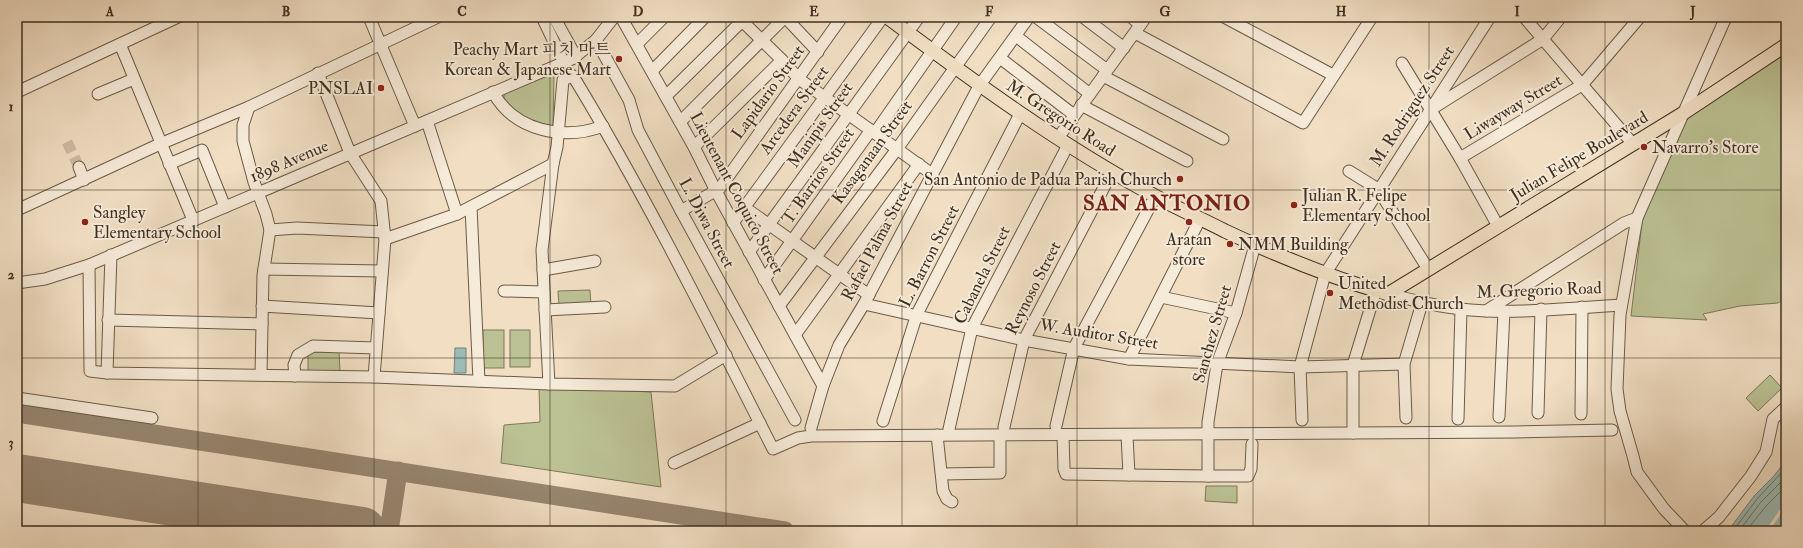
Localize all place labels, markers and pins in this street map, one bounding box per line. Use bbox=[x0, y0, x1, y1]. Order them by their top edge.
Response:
place label: Peachy Mart 피치 마트 Korean & Japanese Mart bbox=[444, 39, 612, 81]
marker: Peachy Mart 피치 마트 Korean & Japanese Mart bbox=[614, 54, 624, 64]
place label: PNSLAI bbox=[308, 78, 373, 99]
marker: PNSLAI bbox=[376, 83, 386, 93]
place label: Navarro's Store bbox=[1652, 137, 1759, 158]
marker: Navarro's Store bbox=[1639, 142, 1649, 152]
place label: San Antonio de Padua Parish Church bbox=[924, 169, 1172, 190]
marker: San Antonio de Padua Parish Church bbox=[1175, 174, 1185, 184]
place label: Julian R. Felipe Elementary School bbox=[1301, 185, 1431, 227]
marker: Julian R. Felipe Elementary School bbox=[1289, 200, 1299, 210]
place label: Sangley Elementary School bbox=[93, 202, 222, 244]
marker: Sangley Elementary School bbox=[80, 217, 90, 227]
marker: Aratan store bbox=[1184, 217, 1194, 227]
place label: Aratan store bbox=[1165, 229, 1212, 270]
place label: NMM Building bbox=[1238, 234, 1349, 255]
marker: NMM Building bbox=[1225, 239, 1235, 249]
place label: United Methodist Church bbox=[1338, 273, 1464, 314]
marker: United Methodist Church bbox=[1325, 288, 1335, 298]

